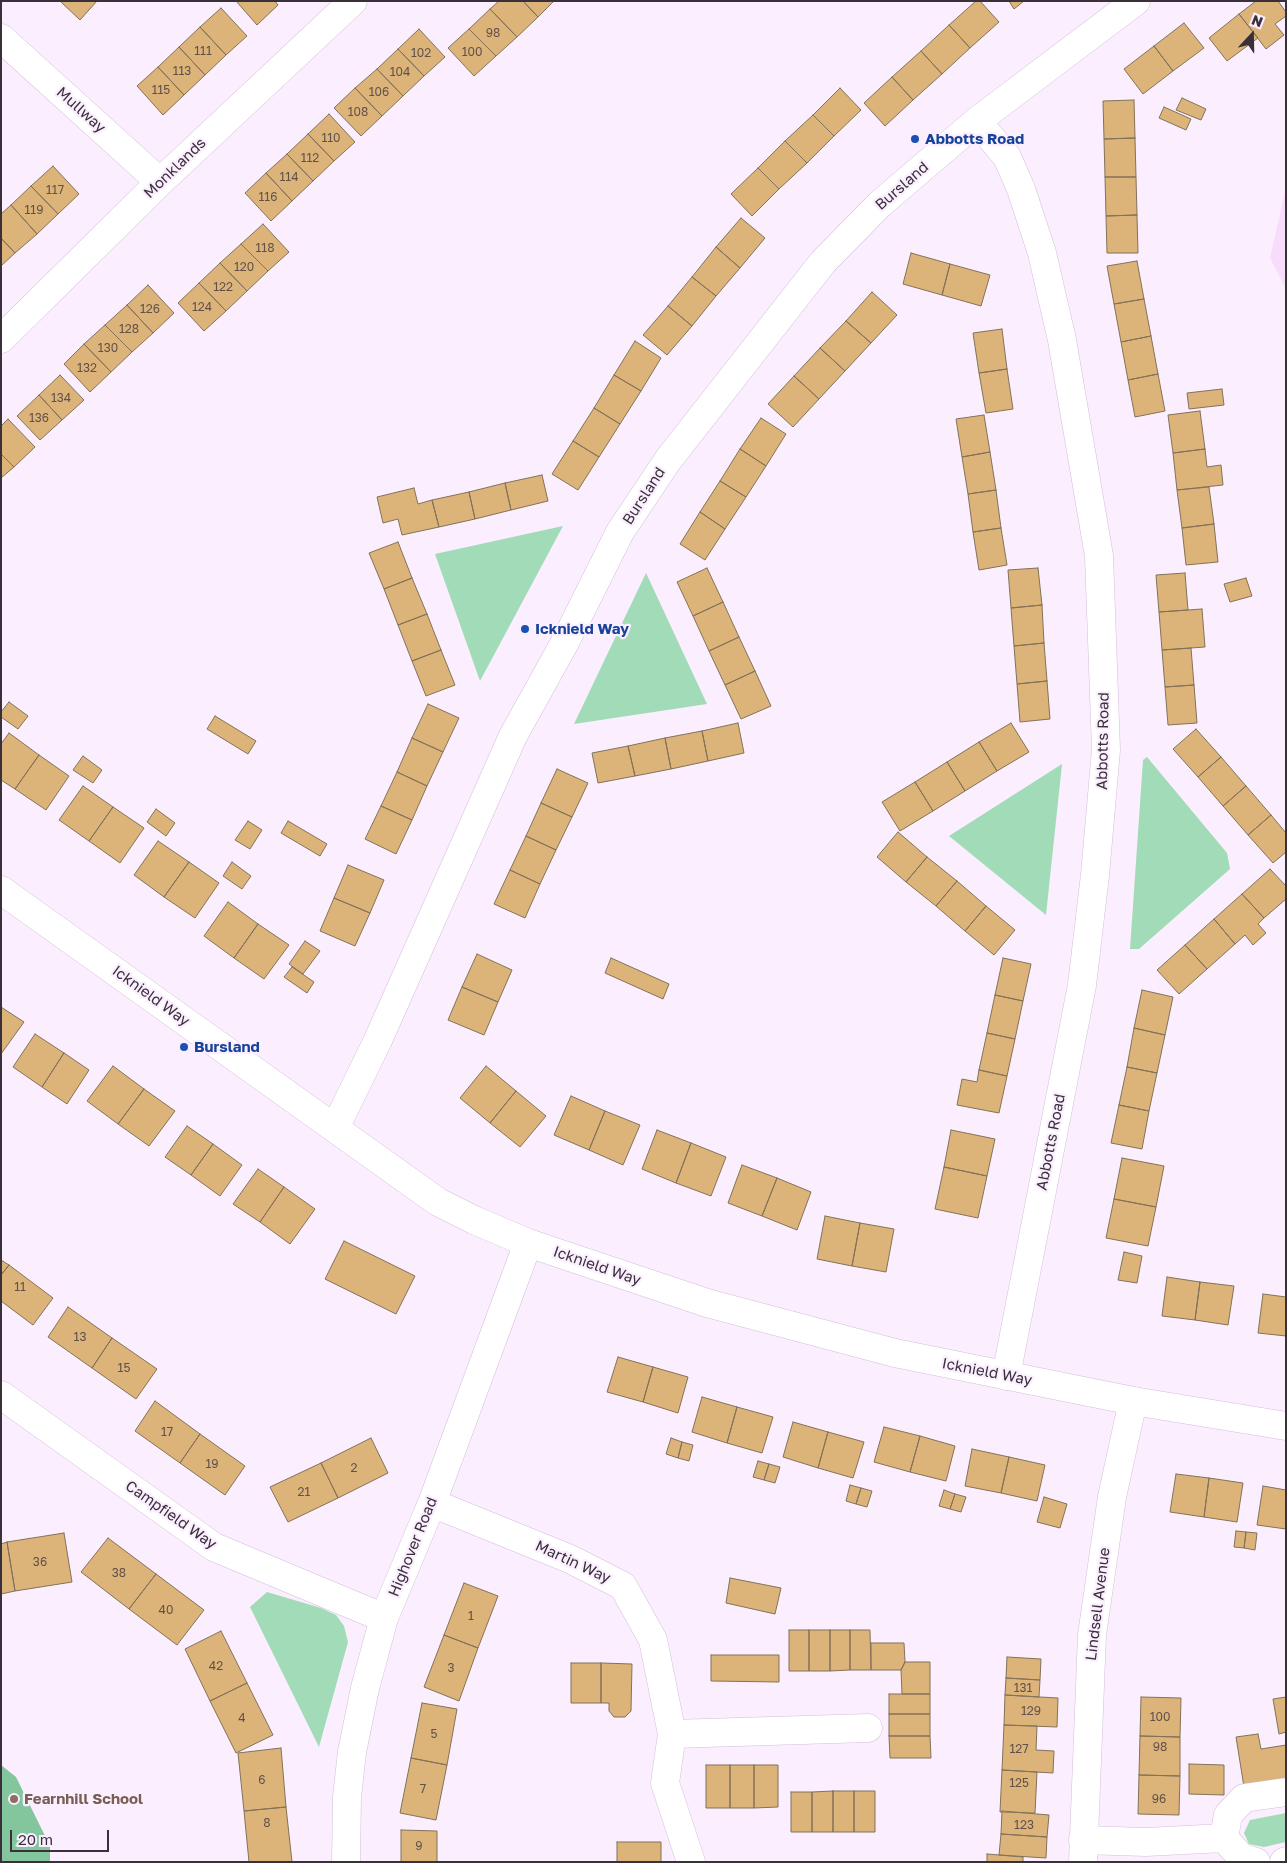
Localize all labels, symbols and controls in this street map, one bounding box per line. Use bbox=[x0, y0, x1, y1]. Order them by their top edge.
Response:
north arrow bbox=[1227, 10, 1277, 60]
text: N bbox=[1250, 11, 1266, 30]
house number: 98 bbox=[486, 26, 500, 40]
house number: 111 bbox=[194, 44, 212, 58]
house number: 100 bbox=[462, 45, 482, 59]
house number: 102 bbox=[411, 46, 431, 60]
house number: 113 bbox=[173, 64, 191, 78]
house number: 104 bbox=[390, 65, 410, 79]
street label: Mullway bbox=[53, 83, 109, 137]
house number: 115 bbox=[152, 83, 170, 97]
house number: 106 bbox=[369, 85, 389, 99]
house number: 108 bbox=[348, 105, 368, 119]
place label: Abbotts Road bbox=[925, 130, 1024, 148]
house number: 110 bbox=[321, 131, 341, 145]
marker: Abbotts Road bbox=[909, 133, 921, 145]
street label: Monklands bbox=[140, 134, 210, 202]
house number: 112 bbox=[301, 151, 319, 165]
street label: Bursland bbox=[872, 158, 932, 214]
house number: 114 bbox=[280, 170, 298, 184]
house number: 117 bbox=[46, 183, 64, 197]
house number: 116 bbox=[259, 190, 277, 204]
house number: 119 bbox=[25, 203, 43, 217]
house number: 118 bbox=[256, 241, 274, 255]
house number: 120 bbox=[234, 260, 254, 274]
house number: 122 bbox=[213, 280, 233, 294]
house number: 124 bbox=[192, 300, 212, 314]
house number: 126 bbox=[140, 302, 160, 316]
house number: 128 bbox=[119, 322, 139, 336]
house number: 130 bbox=[98, 341, 118, 355]
house number: 132 bbox=[77, 361, 97, 375]
house number: 134 bbox=[51, 391, 71, 405]
house number: 136 bbox=[29, 411, 49, 425]
street label: Bursland bbox=[619, 464, 669, 528]
place label: Icknield Way bbox=[535, 620, 629, 638]
marker: Icknield Way bbox=[519, 623, 531, 635]
street label: Abbotts Road bbox=[1093, 692, 1113, 790]
street label: Icknield Way bbox=[109, 962, 193, 1030]
place label: Bursland bbox=[194, 1038, 260, 1056]
marker: Bursland bbox=[178, 1041, 190, 1053]
street label: Abbotts Road bbox=[1033, 1092, 1069, 1192]
street label: Icknield Way bbox=[551, 1243, 643, 1289]
house number: 11 bbox=[14, 1280, 26, 1294]
house number: 13 bbox=[74, 1330, 86, 1344]
street label: Icknield Way bbox=[940, 1354, 1034, 1390]
house number: 15 bbox=[118, 1361, 130, 1375]
house number: 17 bbox=[161, 1425, 173, 1439]
house number: 19 bbox=[205, 1457, 219, 1471]
house number: 2 bbox=[351, 1461, 357, 1475]
street label: Campfield Way bbox=[122, 1477, 220, 1553]
house number: 21 bbox=[298, 1485, 310, 1499]
street label: Highover Road bbox=[385, 1495, 441, 1599]
street label: Martin Way bbox=[533, 1537, 613, 1587]
street label: Lindsell Avenue bbox=[1082, 1546, 1114, 1662]
house number: 36 bbox=[33, 1555, 47, 1569]
house number: 38 bbox=[112, 1566, 126, 1580]
house number: 40 bbox=[159, 1603, 173, 1617]
house number: 1 bbox=[468, 1609, 474, 1623]
house number: 42 bbox=[209, 1659, 223, 1673]
house number: 3 bbox=[447, 1661, 455, 1675]
house number: 131 bbox=[1014, 1681, 1032, 1695]
house number: 129 bbox=[1021, 1704, 1041, 1718]
house number: 100 bbox=[1150, 1710, 1170, 1724]
house number: 4 bbox=[238, 1711, 246, 1725]
house number: 5 bbox=[431, 1727, 437, 1741]
house number: 98 bbox=[1153, 1740, 1167, 1754]
house number: 127 bbox=[1009, 1742, 1029, 1756]
house number: 6 bbox=[258, 1773, 266, 1787]
house number: 125 bbox=[1009, 1776, 1029, 1790]
house number: 7 bbox=[420, 1782, 426, 1796]
place label: Fearnhill School bbox=[24, 1790, 143, 1808]
house number: 96 bbox=[1152, 1792, 1166, 1806]
marker: Fearnhill School bbox=[8, 1793, 20, 1805]
house number: 8 bbox=[263, 1816, 271, 1830]
house number: 123 bbox=[1014, 1818, 1034, 1832]
scale bar bbox=[12, 1820, 111, 1852]
text: 20 m bbox=[18, 1830, 53, 1848]
house number: 9 bbox=[415, 1839, 423, 1853]

